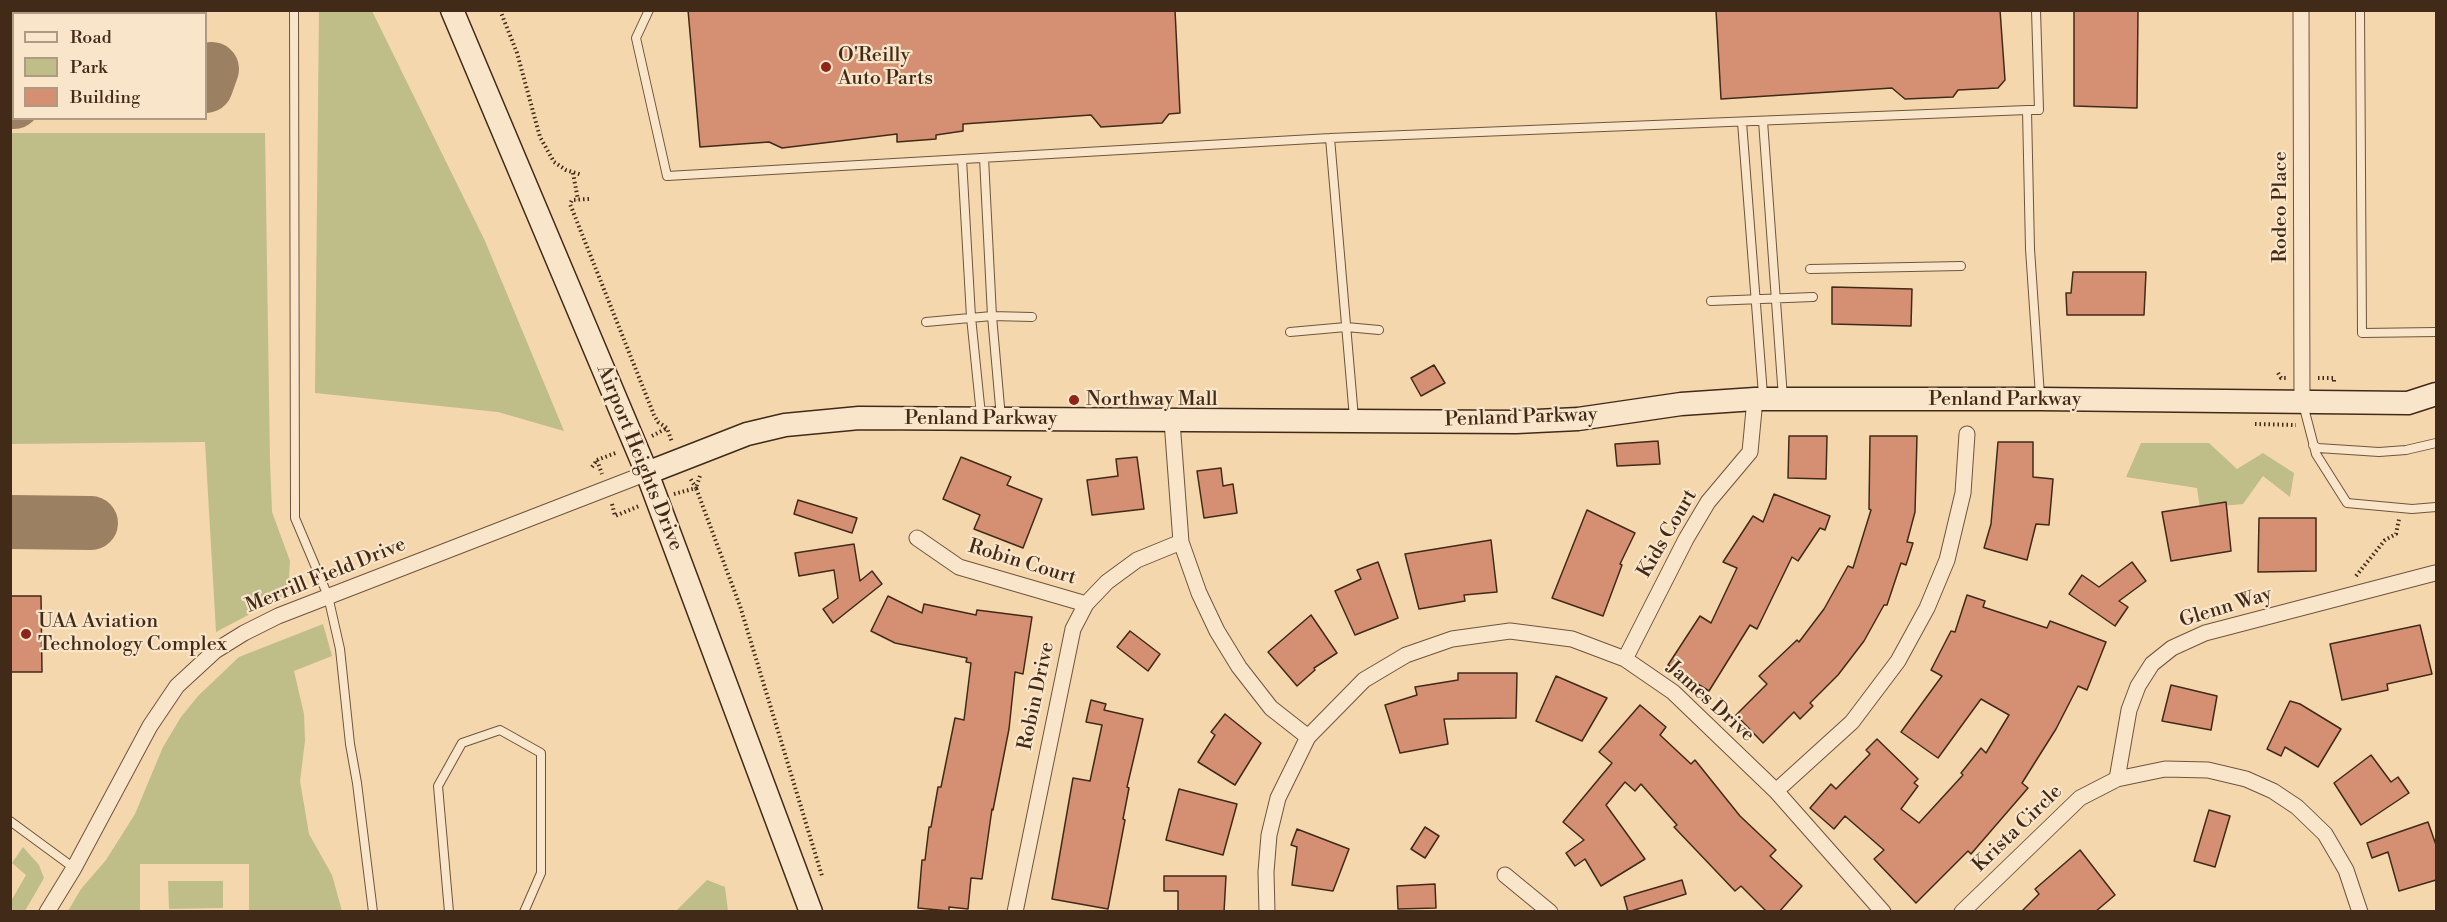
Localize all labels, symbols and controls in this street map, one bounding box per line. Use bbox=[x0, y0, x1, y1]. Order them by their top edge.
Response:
legend bbox=[12, 12, 207, 120]
text: Road bbox=[70, 26, 112, 49]
place label: O'Reilly Auto Parts bbox=[838, 44, 933, 91]
text: Park bbox=[70, 56, 107, 79]
marker: O'Reilly Auto Parts bbox=[819, 60, 833, 74]
text: Building bbox=[70, 86, 140, 109]
street label: Rodeo Place bbox=[2269, 151, 2293, 263]
street label: Airport Heights Drive bbox=[591, 361, 687, 555]
place label: Northway Mall bbox=[1086, 388, 1218, 412]
street label: Penland Parkway bbox=[1928, 388, 2082, 412]
marker: Northway Mall bbox=[1067, 393, 1081, 407]
street label: Penland Parkway bbox=[1444, 403, 1598, 433]
street label: Penland Parkway bbox=[904, 407, 1058, 431]
street label: Kids Court bbox=[1633, 486, 1703, 582]
street label: Merrill Field Drive bbox=[243, 533, 409, 619]
street label: Robin Court bbox=[965, 535, 1079, 591]
street label: Glenn Way bbox=[2177, 583, 2275, 633]
place label: UAA Aviation Technology Complex bbox=[38, 610, 227, 657]
marker: UAA Aviation Technology Complex bbox=[19, 627, 33, 641]
street label: Robin Drive bbox=[1014, 640, 1060, 752]
street label: James Drive bbox=[1661, 656, 1759, 748]
street label: Krista Circle bbox=[1968, 780, 2068, 878]

